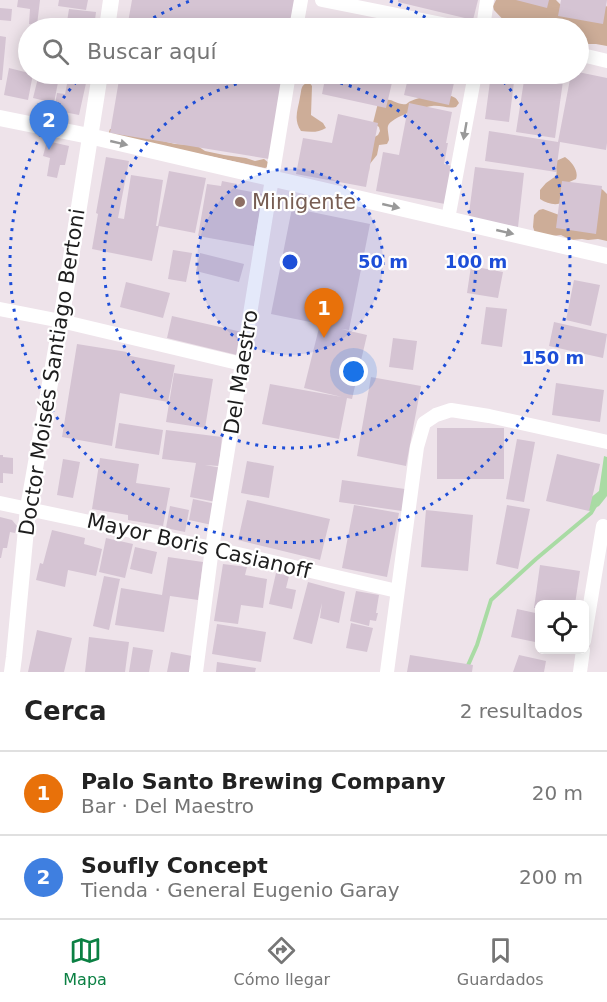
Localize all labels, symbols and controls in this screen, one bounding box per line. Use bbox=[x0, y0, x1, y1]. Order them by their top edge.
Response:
search box bbox=[18, 18, 589, 84]
icon: search bbox=[39, 35, 72, 68]
text: Buscar aquí bbox=[87, 39, 217, 64]
pin: 2 bbox=[29, 100, 68, 150]
one-way arrow bbox=[460, 122, 469, 141]
one-way arrow bbox=[110, 139, 129, 148]
place label: Minigente bbox=[252, 190, 356, 214]
marker: Minigente bbox=[233, 195, 247, 209]
one-way arrow bbox=[381, 201, 400, 211]
street label: Doctor Moisés Santiago Bertoni bbox=[14, 207, 90, 537]
one-way arrow bbox=[496, 228, 515, 237]
text: 50 m bbox=[358, 251, 408, 272]
text: 100 m bbox=[445, 251, 507, 272]
centre of rings bbox=[280, 252, 300, 272]
pin: 1 bbox=[304, 288, 344, 338]
street label: Del Maestro bbox=[219, 308, 263, 436]
text: 150 m bbox=[522, 347, 584, 368]
your location bbox=[339, 357, 368, 386]
street label: Mayor Boris Casianoff bbox=[85, 509, 314, 584]
map controls bbox=[535, 600, 589, 654]
button: locate bbox=[535, 600, 589, 654]
text: Cerca bbox=[24, 696, 107, 726]
text: 2 resultados bbox=[460, 699, 583, 723]
text: Palo Santo Brewing Company bbox=[81, 769, 446, 794]
text: 1 bbox=[37, 781, 50, 805]
text: 20 m bbox=[532, 781, 583, 805]
text: Bar · Del Maestro bbox=[81, 794, 254, 818]
text: Soufly Concept bbox=[81, 853, 268, 878]
text: 2 bbox=[37, 865, 50, 889]
text: 200 m bbox=[519, 865, 583, 889]
text: Tienda · General Eugenio Garay bbox=[81, 878, 400, 902]
tab: Mapa bbox=[63, 934, 107, 989]
tab: Cómo llegar bbox=[233, 934, 330, 989]
tab: Guardados bbox=[457, 934, 544, 989]

